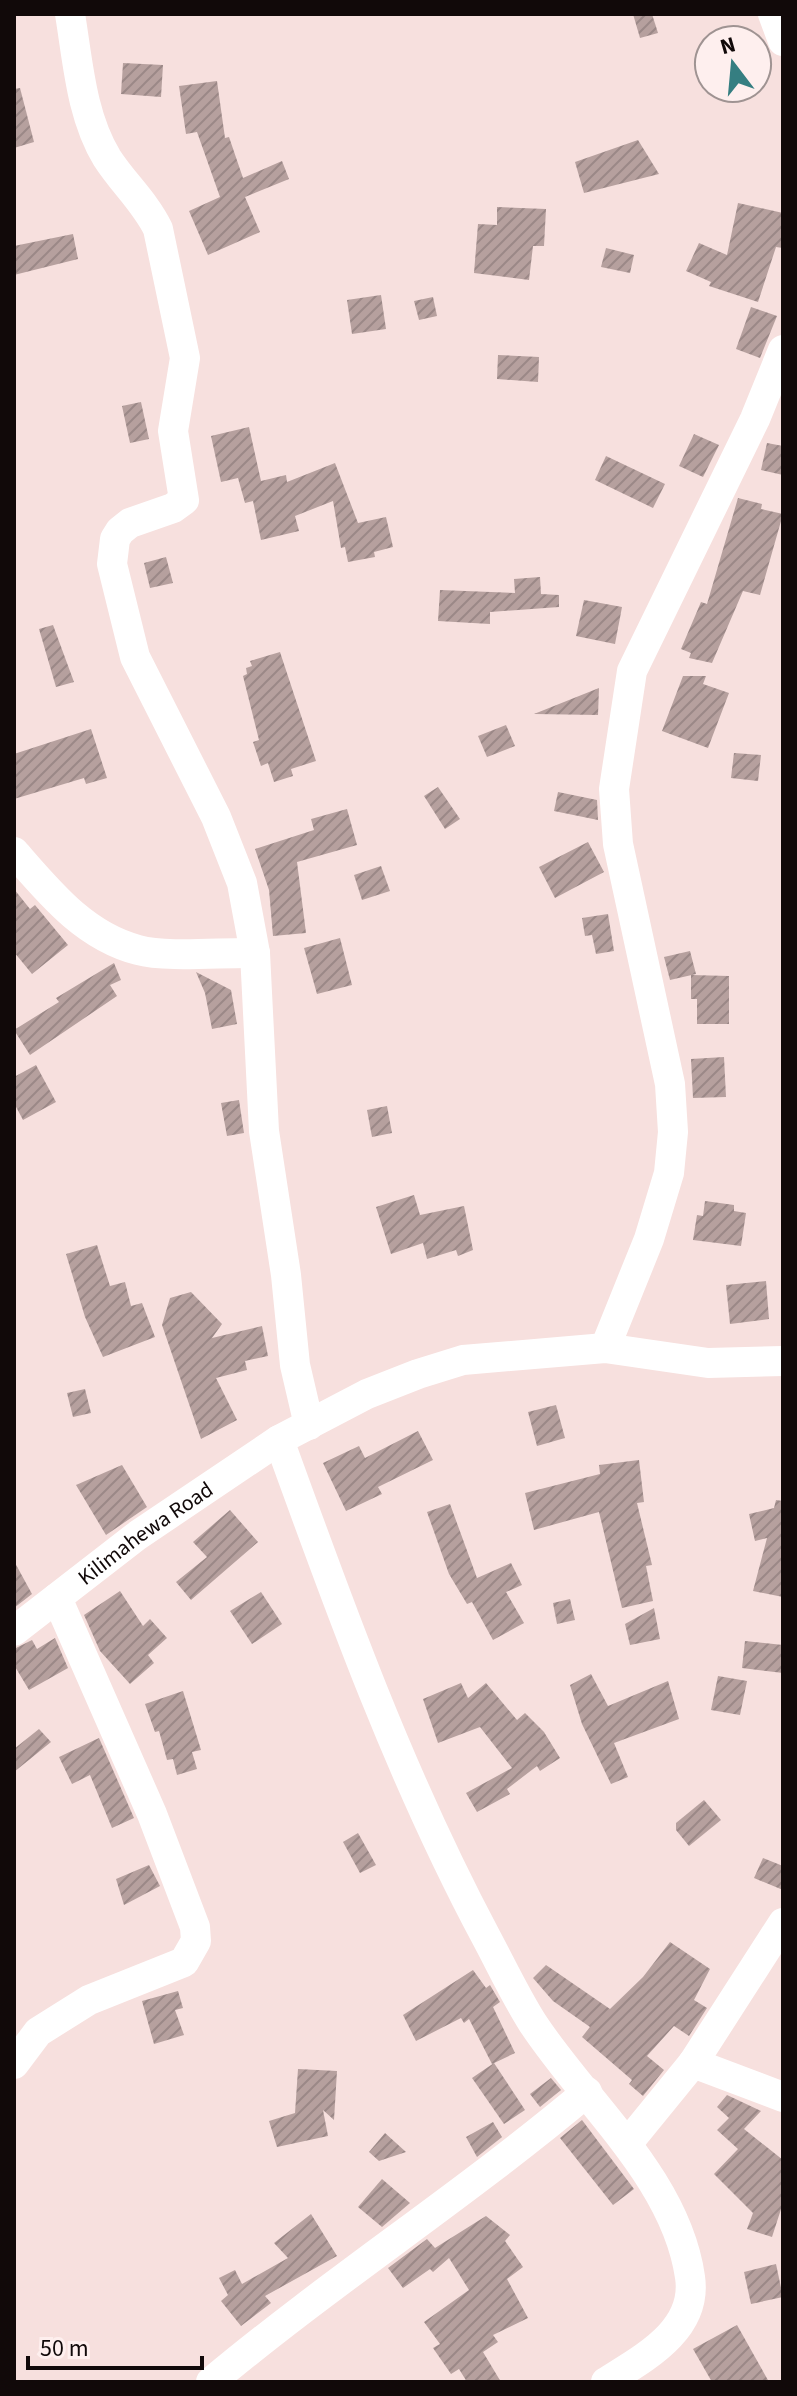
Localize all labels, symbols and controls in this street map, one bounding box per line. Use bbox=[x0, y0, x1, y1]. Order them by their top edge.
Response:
north arrow bbox=[693, 24, 773, 104]
text: N bbox=[716, 28, 739, 63]
street label: Kilimahewa Road bbox=[71, 1474, 220, 1593]
scale bar bbox=[28, 2320, 202, 2370]
text: 50 m bbox=[40, 2331, 89, 2366]

